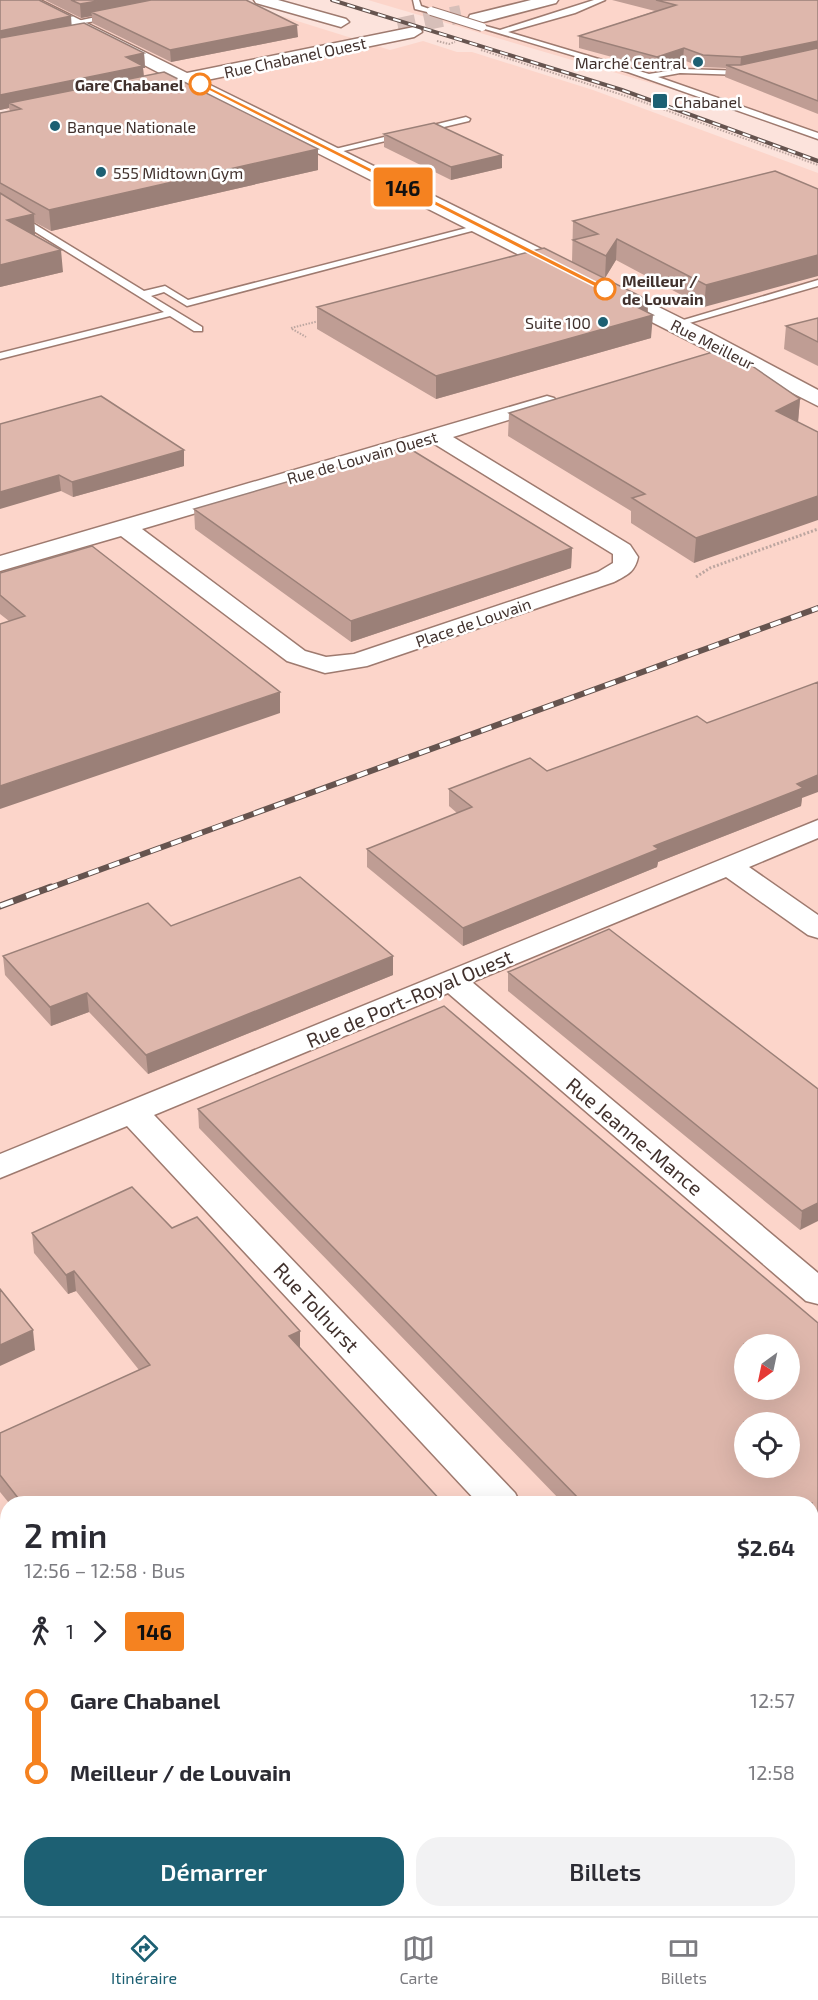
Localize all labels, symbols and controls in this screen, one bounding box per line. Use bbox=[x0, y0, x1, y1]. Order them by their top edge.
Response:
street label: Rue Chabanel Ouest bbox=[222, 33, 368, 81]
place label: Marché Central bbox=[575, 53, 686, 72]
marker: Marché Central bbox=[691, 55, 705, 69]
marker: Gare Chabanel bbox=[189, 73, 211, 95]
place label: Gare Chabanel bbox=[75, 75, 185, 94]
marker: Chabanel bbox=[651, 92, 669, 110]
place label: Chabanel bbox=[674, 92, 742, 111]
place label: Banque Nationale bbox=[67, 117, 196, 136]
marker: Banque Nationale bbox=[48, 119, 62, 133]
place label: 555 Midtown Gym bbox=[113, 163, 243, 182]
marker: 555 Midtown Gym bbox=[94, 165, 108, 179]
line badge: 146 bbox=[368, 168, 438, 207]
text: 146 bbox=[386, 175, 420, 200]
place label: Meilleur / de Louvain bbox=[622, 271, 704, 308]
marker: Meilleur / de Louvain bbox=[594, 278, 616, 300]
place label: Suite 100 bbox=[525, 313, 591, 332]
marker: Suite 100 bbox=[596, 315, 610, 329]
street label: Rue Meilleur bbox=[668, 315, 759, 373]
street label: Rue de Louvain Ouest bbox=[285, 426, 439, 488]
street label: Place de Louvain bbox=[413, 593, 533, 651]
street label: Rue de Port-Royal Ouest bbox=[302, 944, 516, 1052]
street label: Rue Jeanne-Mance bbox=[562, 1072, 708, 1200]
street label: Rue Tolhurst bbox=[269, 1257, 365, 1357]
north arrow bbox=[734, 1334, 800, 1400]
map controls bbox=[734, 1334, 800, 1478]
button: locate bbox=[734, 1412, 800, 1478]
text: 2 min bbox=[24, 1515, 107, 1555]
text: $2.64 bbox=[737, 1534, 795, 1560]
text: 12:56 – 12:58 · Bus bbox=[24, 1558, 185, 1582]
icon: walk bbox=[24, 1615, 57, 1648]
icon: forward bbox=[83, 1615, 116, 1648]
text: 1 bbox=[66, 1619, 74, 1643]
text: 146 bbox=[137, 1619, 172, 1644]
text: Gare Chabanel bbox=[70, 1687, 220, 1713]
text: 12:57 bbox=[750, 1688, 795, 1712]
text: Meilleur / de Louvain bbox=[70, 1759, 291, 1785]
text: 12:58 bbox=[748, 1760, 795, 1784]
button: Démarrer bbox=[24, 1837, 404, 1906]
button: Billets bbox=[416, 1837, 795, 1906]
tab: Itinéraire bbox=[111, 1932, 177, 1987]
tab: Carte bbox=[399, 1932, 438, 1987]
tab: Billets bbox=[661, 1932, 707, 1987]

